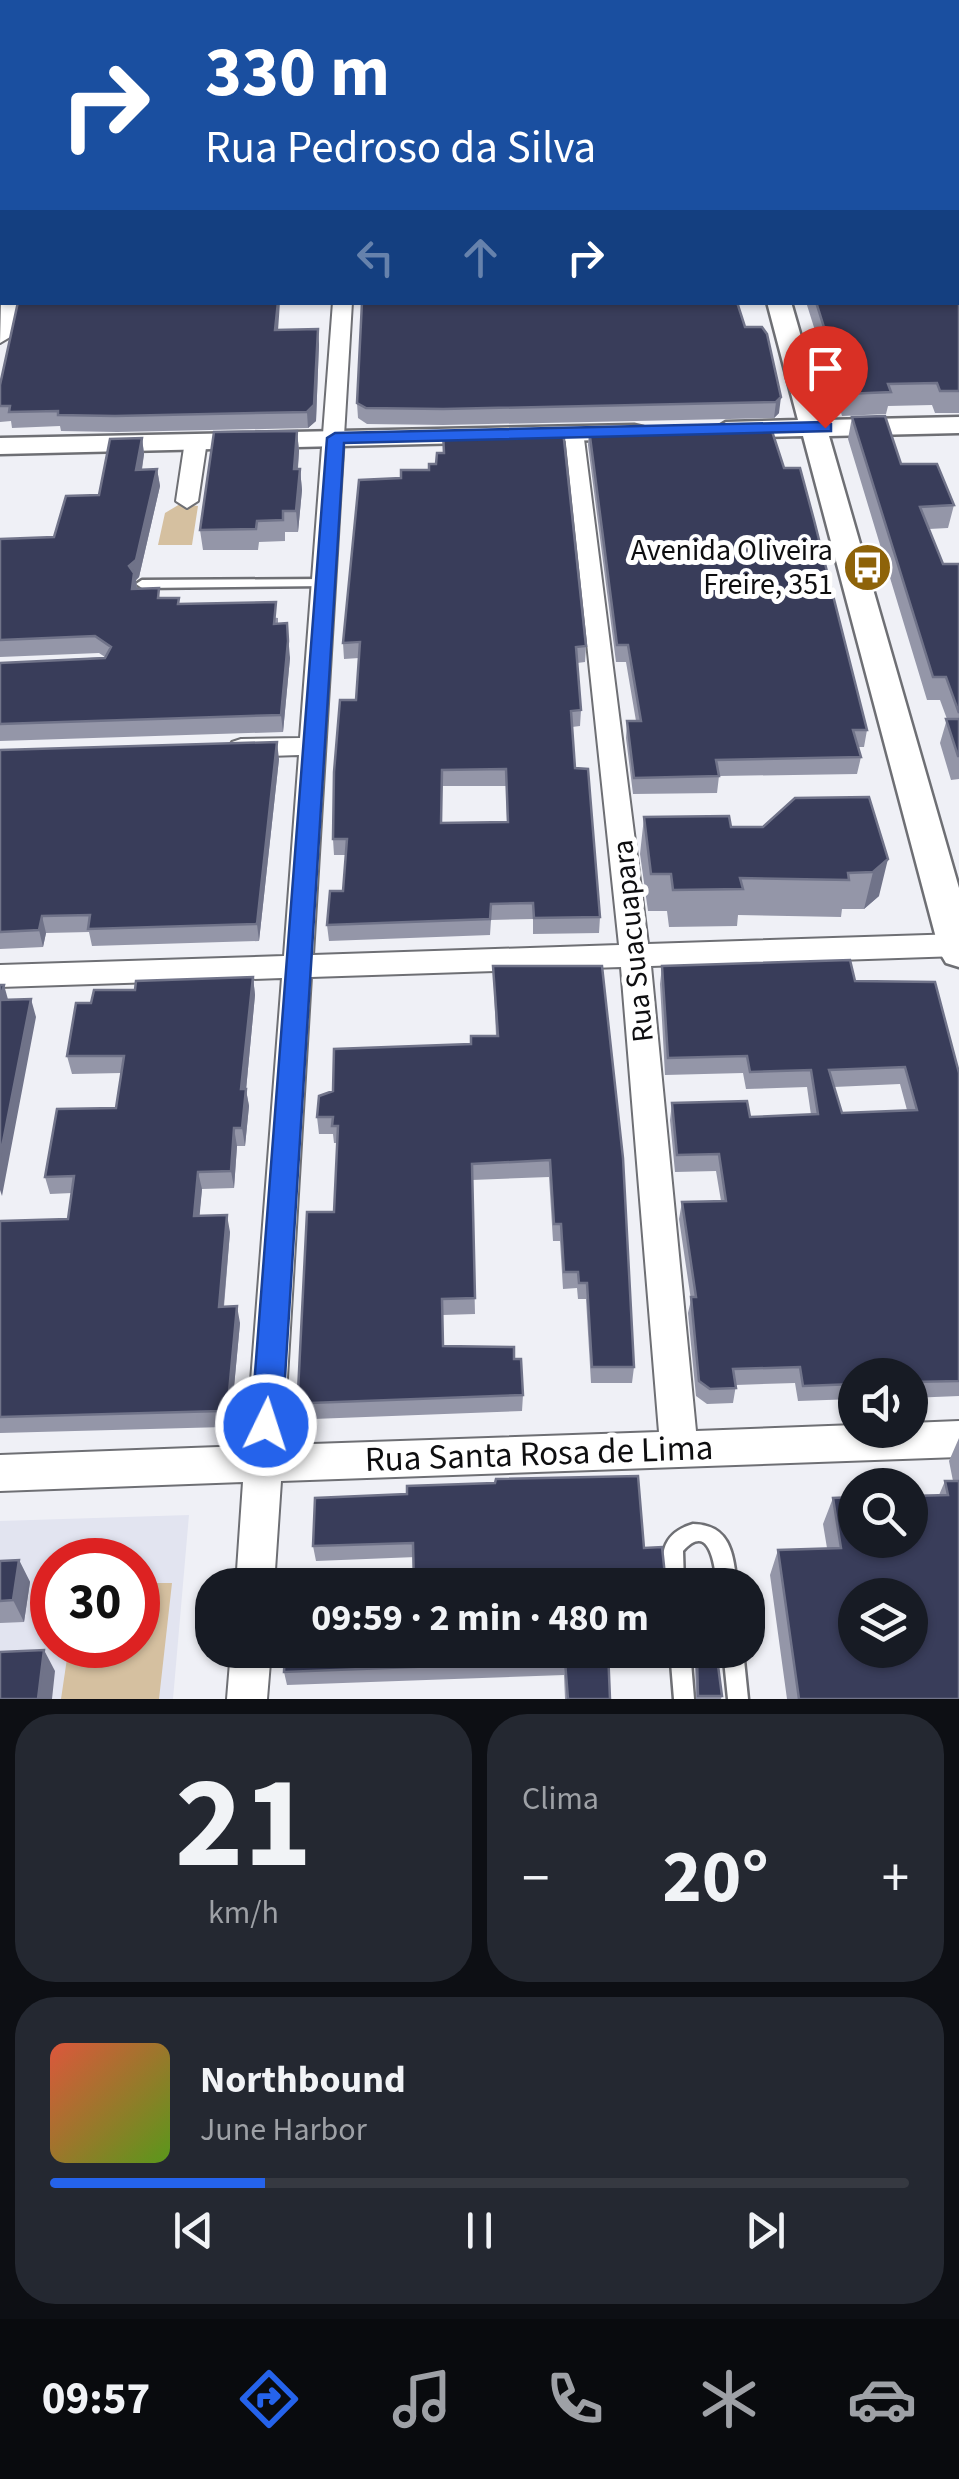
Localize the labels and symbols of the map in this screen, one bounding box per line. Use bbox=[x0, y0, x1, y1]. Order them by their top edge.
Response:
pin bbox=[783, 326, 868, 429]
place label: Avenida Oliveira Freire, 351 bbox=[631, 529, 833, 606]
bus stop icon: Avenida Oliveira Freire, 351 bbox=[842, 541, 894, 593]
street label: Rua Suacuapara bbox=[601, 838, 665, 1044]
position arrow bbox=[214, 1373, 318, 1477]
street label: Rua Santa Rosa de Lima bbox=[364, 1423, 714, 1485]
speed limit sign: 30 bbox=[30, 1538, 160, 1668]

